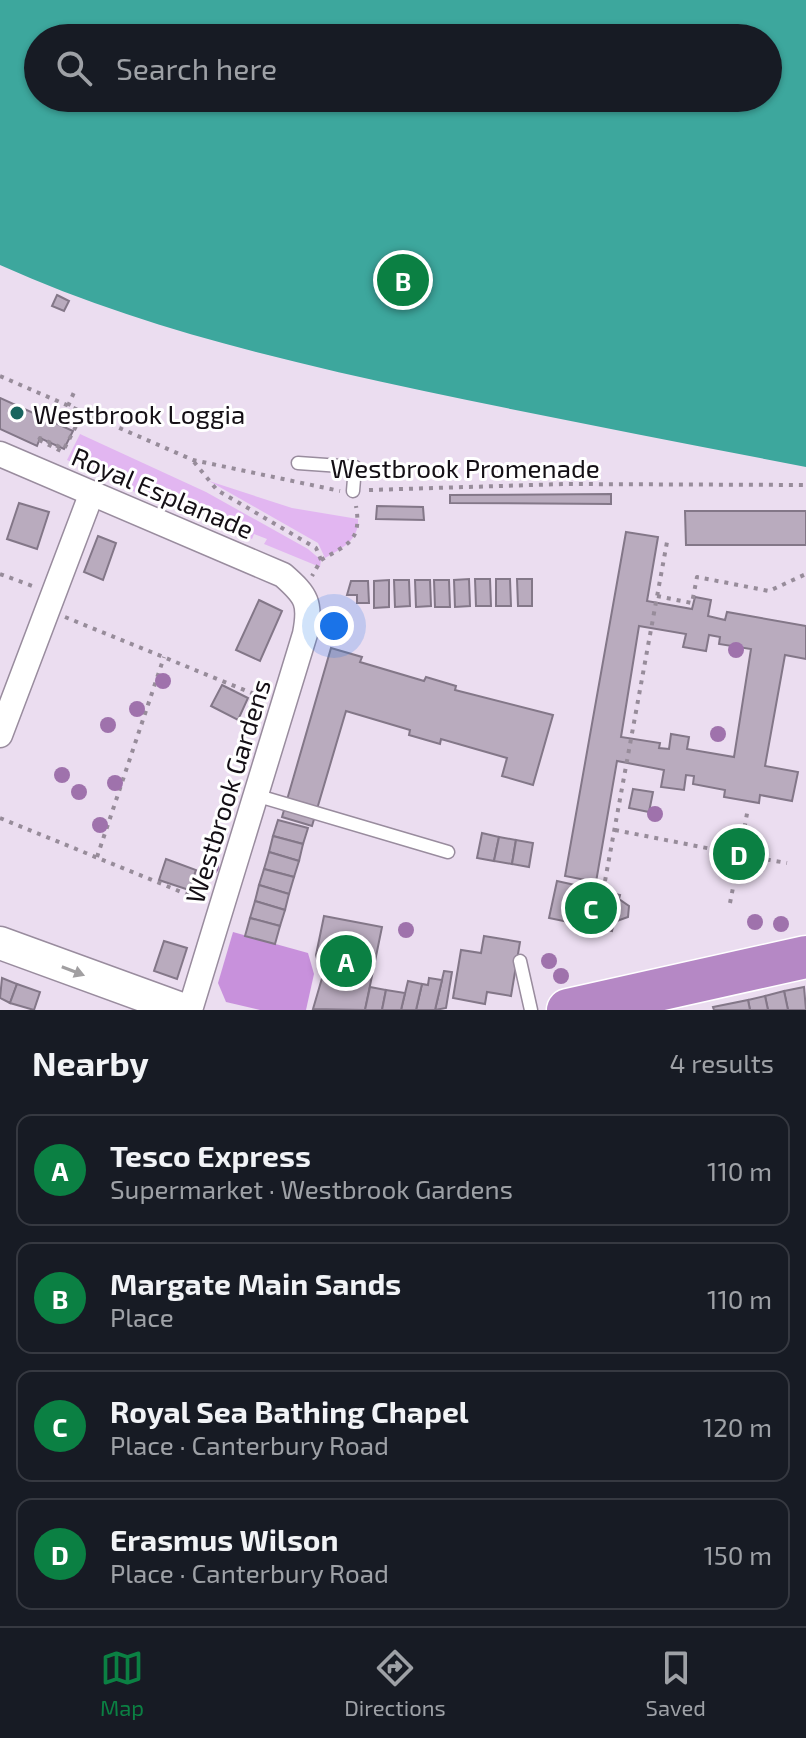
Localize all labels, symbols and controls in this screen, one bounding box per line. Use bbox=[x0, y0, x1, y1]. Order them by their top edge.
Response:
search box bbox=[24, 24, 782, 112]
icon: search bbox=[52, 46, 96, 90]
text: Search here bbox=[116, 50, 277, 86]
pin: B bbox=[377, 250, 429, 310]
place label: Westbrook Loggia bbox=[33, 398, 245, 429]
marker: Westbrook Loggia bbox=[8, 404, 26, 422]
street label: Royal Esplanade bbox=[67, 440, 259, 544]
street label: Westbrook Promenade bbox=[330, 452, 600, 483]
your location bbox=[314, 606, 354, 646]
street label: Westbrook Gardens bbox=[178, 675, 276, 907]
pin: D bbox=[713, 824, 765, 884]
pin: C bbox=[565, 878, 617, 938]
pin: A bbox=[320, 931, 372, 991]
one-way arrow bbox=[61, 965, 85, 978]
text: Nearby bbox=[32, 1042, 149, 1083]
text: 4 results bbox=[669, 1047, 774, 1078]
text: Tesco Express bbox=[110, 1137, 311, 1173]
text: A bbox=[52, 1155, 68, 1186]
text: 110 m bbox=[707, 1155, 772, 1186]
text: Supermarket · Westbrook Gardens bbox=[110, 1173, 513, 1204]
text: Margate Main Sands bbox=[110, 1265, 401, 1301]
text: B bbox=[52, 1283, 68, 1314]
text: 110 m bbox=[707, 1283, 772, 1314]
text: Place bbox=[110, 1301, 174, 1332]
text: Royal Sea Bathing Chapel bbox=[110, 1393, 469, 1429]
text: C bbox=[52, 1411, 68, 1442]
text: 120 m bbox=[703, 1411, 772, 1442]
text: Place · Canterbury Road bbox=[110, 1429, 389, 1460]
text: Erasmus Wilson bbox=[110, 1521, 339, 1557]
text: D bbox=[51, 1539, 69, 1570]
text: 150 m bbox=[703, 1539, 772, 1570]
text: Place · Canterbury Road bbox=[110, 1557, 389, 1588]
tab: Map bbox=[100, 1646, 144, 1720]
tab: Directions bbox=[344, 1646, 446, 1720]
tab: Saved bbox=[646, 1646, 706, 1720]

